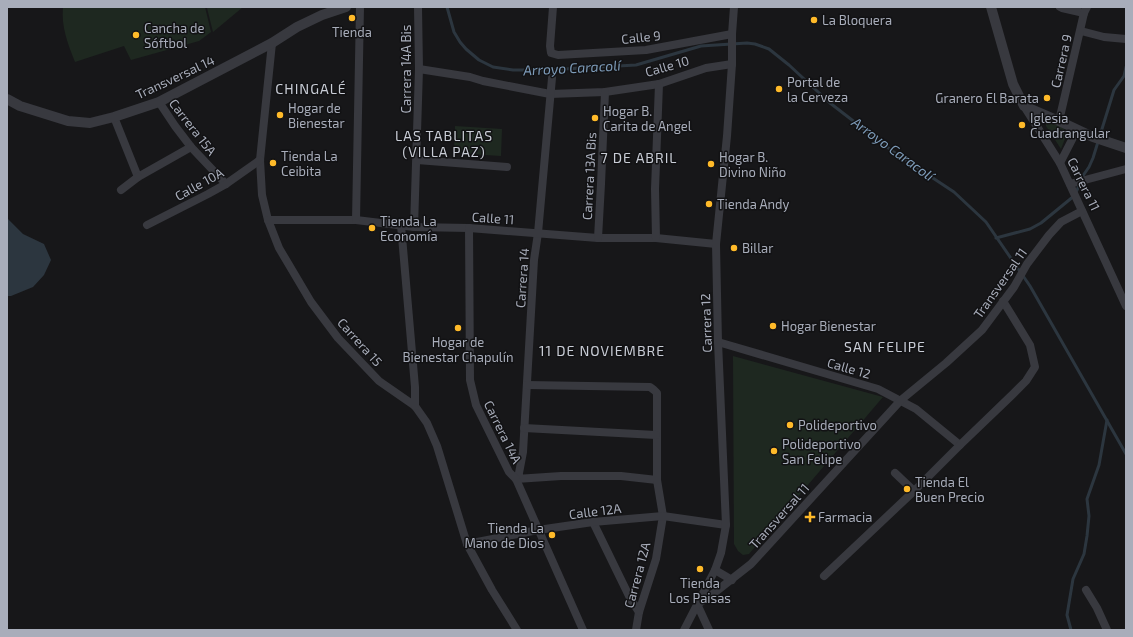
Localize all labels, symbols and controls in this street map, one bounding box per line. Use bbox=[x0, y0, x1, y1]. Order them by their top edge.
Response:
place label: La Bloquera bbox=[822, 12, 892, 28]
marker: Tienda bbox=[347, 13, 357, 23]
marker: La Bloquera bbox=[809, 15, 819, 25]
place label: Cancha de Sóftbol bbox=[144, 20, 204, 51]
place label: Tienda bbox=[332, 24, 372, 40]
street label: Carrera 14A Bis bbox=[398, 25, 414, 113]
street label: Calle 9 bbox=[620, 27, 662, 47]
marker: Cancha de Sóftbol bbox=[131, 30, 141, 40]
street label: Carrera 9 bbox=[1047, 33, 1075, 89]
street label: Transversal 14 bbox=[133, 52, 217, 102]
street label: Calle 10 bbox=[643, 52, 691, 80]
water label: Arroyo Caracolí bbox=[522, 56, 623, 79]
place label: Portal de la Cerveza bbox=[787, 74, 848, 105]
district label: CHINGALÉ bbox=[275, 80, 347, 97]
marker: Portal de la Cerveza bbox=[774, 84, 784, 94]
place label: Granero El Barata bbox=[935, 90, 1039, 106]
marker: Granero El Barata bbox=[1042, 93, 1052, 103]
street label: Carrera 15A bbox=[166, 96, 220, 158]
place label: Hogar de Bienestar bbox=[288, 100, 345, 131]
place label: Hogar B. Carita de Angel bbox=[603, 103, 692, 134]
marker: Hogar de Bienestar bbox=[275, 110, 285, 120]
place label: Iglesia Cuadrangular bbox=[1030, 110, 1110, 141]
water label: Arroyo Caracolí bbox=[848, 112, 939, 185]
marker: Hogar B. Carita de Angel bbox=[590, 113, 600, 123]
marker: Iglesia Cuadrangular bbox=[1017, 120, 1027, 130]
district label: LAS TABLITAS (VILLA PAZ) bbox=[395, 127, 493, 160]
street label: Carrera 13A Bis bbox=[579, 132, 599, 220]
place label: Tienda La Ceibita bbox=[281, 148, 338, 179]
district label: 7 DE ABRIL bbox=[600, 149, 678, 166]
place label: Hogar B. Divino Niño bbox=[719, 149, 786, 180]
street label: Carrera 11 bbox=[1064, 155, 1104, 213]
marker: Tienda La Ceibita bbox=[268, 158, 278, 168]
marker: Hogar B. Divino Niño bbox=[706, 159, 716, 169]
street label: Calle 10A bbox=[172, 164, 226, 204]
place label: Tienda Andy bbox=[717, 196, 790, 212]
marker: Tienda Andy bbox=[704, 199, 714, 209]
street label: Calle 11 bbox=[471, 209, 515, 227]
place label: Tienda La Economía bbox=[380, 213, 438, 244]
marker: Tienda La Economía bbox=[367, 223, 377, 233]
place label: Billar bbox=[742, 240, 773, 256]
marker: Billar bbox=[729, 243, 739, 253]
street label: Transversal 11 bbox=[970, 245, 1030, 321]
street label: Carrera 14 bbox=[512, 247, 532, 309]
street label: Carrera 12 bbox=[697, 293, 715, 353]
street label: Carrera 15 bbox=[334, 315, 386, 369]
place label: Hogar Bienestar bbox=[781, 318, 876, 334]
marker: Hogar Bienestar bbox=[768, 321, 778, 331]
marker: Hogar de Bienestar Chapulín bbox=[453, 323, 463, 333]
place label: Hogar de Bienestar Chapulín bbox=[402, 334, 514, 365]
district label: SAN FELIPE bbox=[844, 338, 926, 355]
district label: 11 DE NOVIEMBRE bbox=[539, 342, 665, 359]
street label: Calle 12 bbox=[825, 354, 873, 382]
street label: Carrera 14A bbox=[481, 398, 525, 466]
place label: Polideportivo bbox=[798, 417, 877, 433]
marker: Polideportivo bbox=[785, 420, 795, 430]
place label: Polideportivo San Felipe bbox=[782, 436, 861, 467]
marker: Polideportivo San Felipe bbox=[769, 446, 779, 456]
place label: Tienda El Buen Precio bbox=[915, 474, 985, 505]
street label: Transversal 11 bbox=[746, 480, 812, 552]
marker: Tienda El Buen Precio bbox=[902, 484, 912, 494]
street label: Calle 12A bbox=[568, 500, 622, 522]
place label: Farmacia bbox=[818, 509, 872, 525]
marker: Farmacia bbox=[805, 512, 815, 522]
place label: Tienda La Mano de Dios bbox=[464, 520, 544, 551]
marker: Tienda La Mano de Dios bbox=[547, 530, 557, 540]
street label: Carrera 12A bbox=[621, 540, 653, 610]
marker: Tienda Los Paisas bbox=[695, 564, 705, 574]
place label: Tienda Los Paisas bbox=[669, 575, 731, 606]

